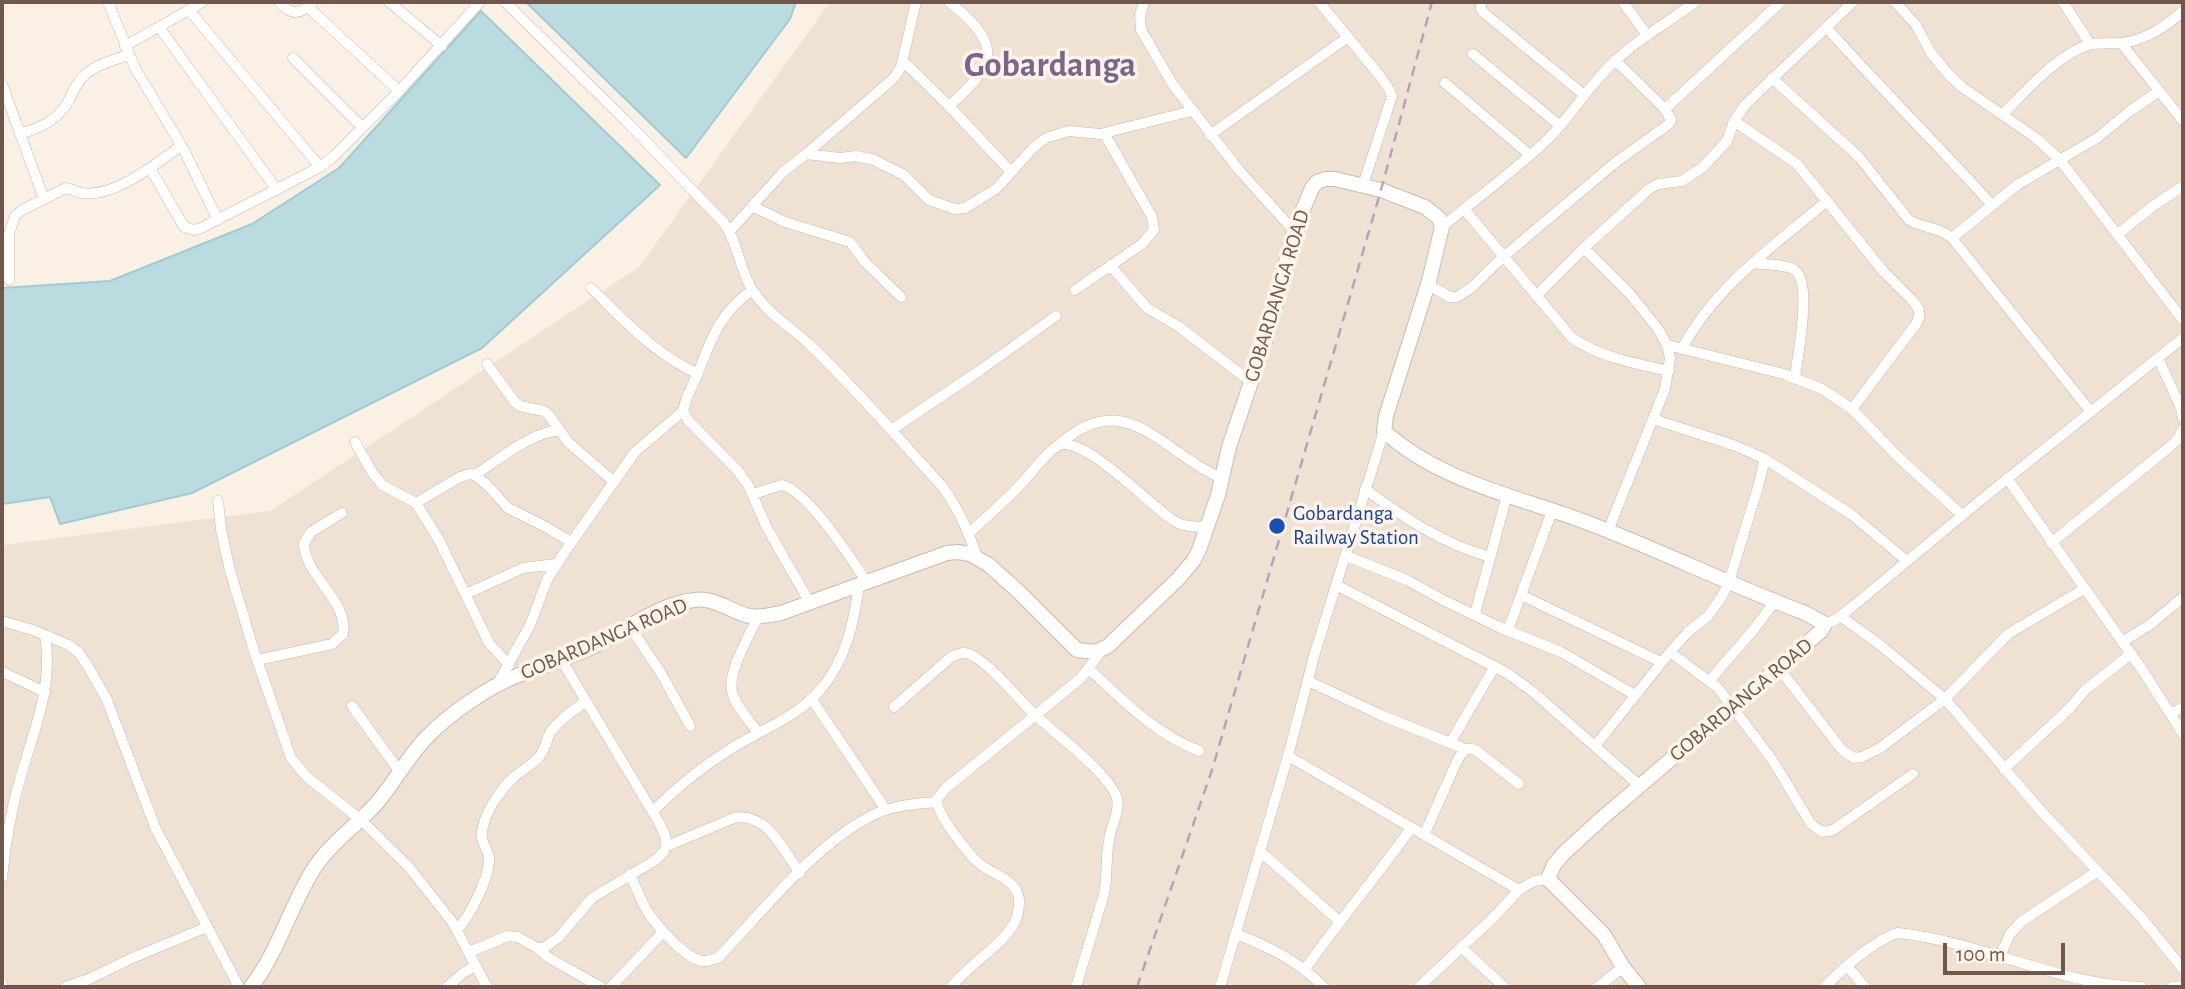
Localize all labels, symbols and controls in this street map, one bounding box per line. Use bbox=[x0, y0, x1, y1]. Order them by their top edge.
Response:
district label: Gobardanga bbox=[964, 44, 1136, 86]
street label: GOBARDANGA ROAD bbox=[1239, 207, 1315, 385]
place label: Gobardanga Railway Station bbox=[1293, 501, 1419, 551]
marker: Gobardanga Railway Station bbox=[1267, 516, 1287, 536]
street label: GOBARDANGA ROAD bbox=[517, 592, 691, 686]
street label: GOBARDANGA ROAD bbox=[1664, 633, 1818, 767]
scale bar bbox=[1947, 930, 2070, 974]
text: 100 m bbox=[1956, 944, 2006, 965]

